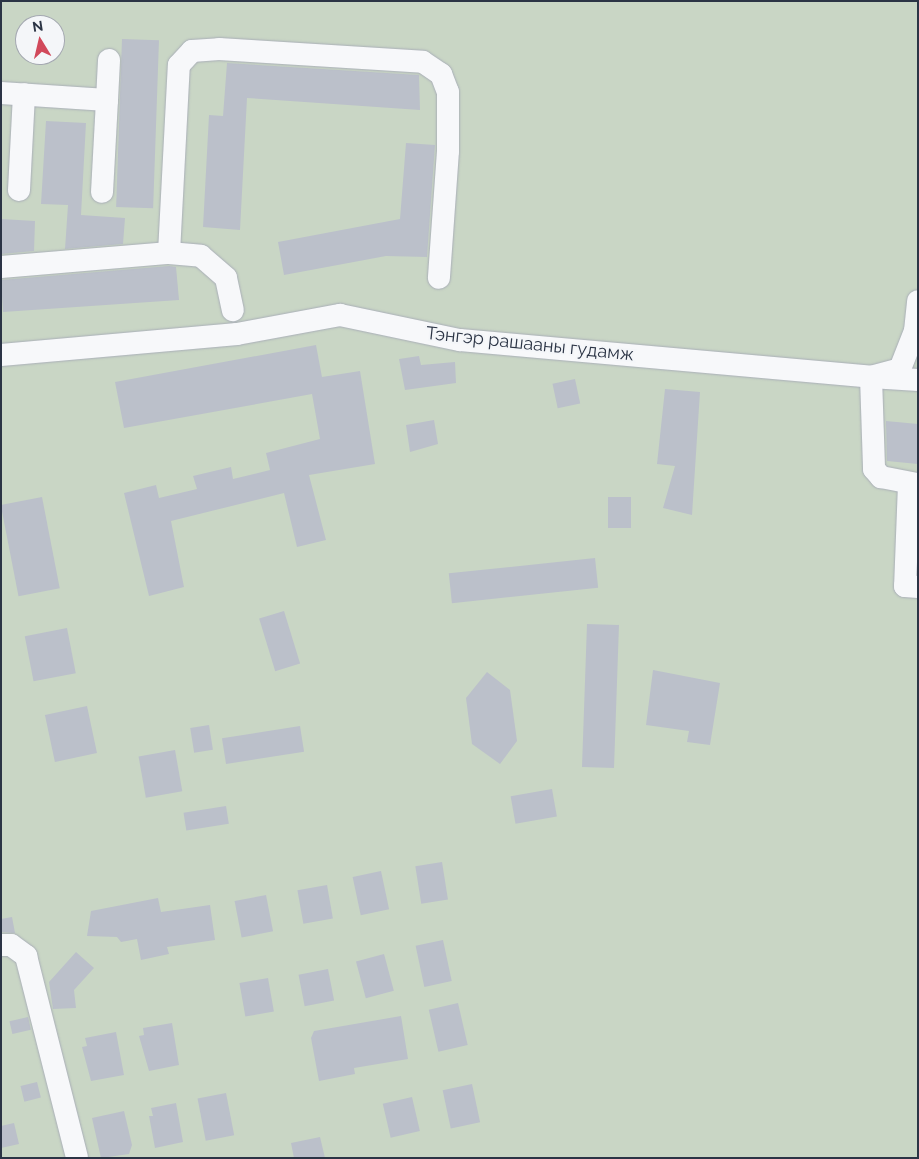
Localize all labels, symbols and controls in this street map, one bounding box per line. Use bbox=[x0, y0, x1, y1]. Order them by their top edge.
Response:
north arrow bbox=[15, 15, 65, 65]
text: N bbox=[31, 17, 44, 35]
street label: Тэнгэр рашааны гудамж bbox=[425, 322, 635, 366]

